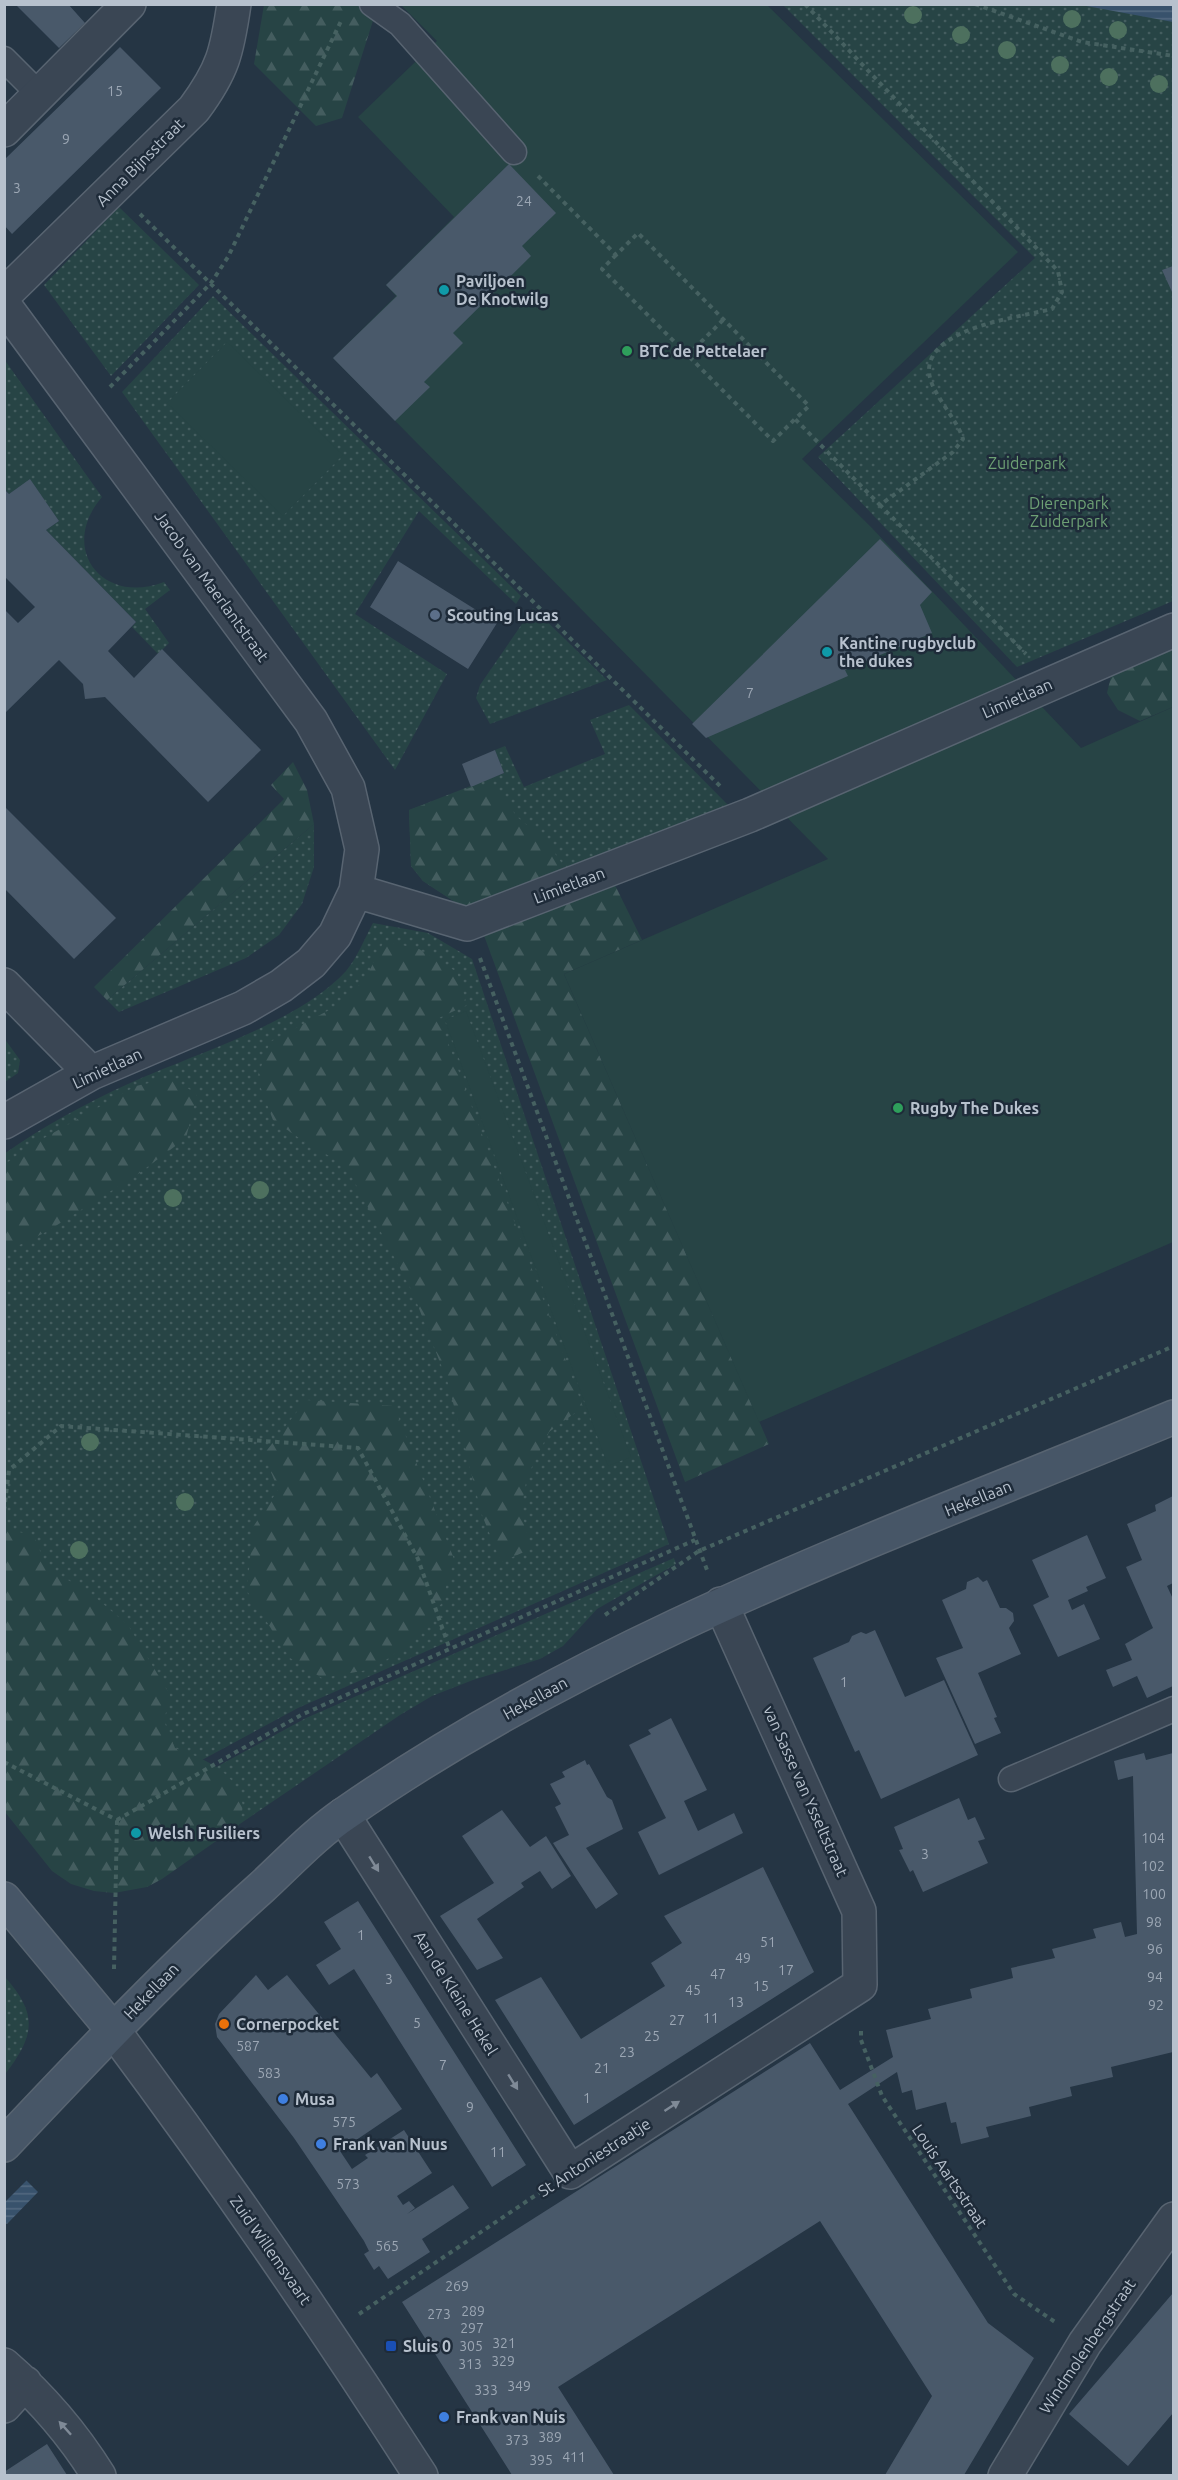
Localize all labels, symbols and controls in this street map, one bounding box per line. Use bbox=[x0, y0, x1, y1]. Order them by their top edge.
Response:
house number: 15 bbox=[107, 83, 123, 99]
street label: Anna Bijnsstraat bbox=[92, 114, 188, 210]
house number: 9 bbox=[62, 131, 70, 147]
house number: 3 bbox=[13, 180, 21, 196]
house number: 24 bbox=[516, 193, 532, 209]
place label: Paviljoen De Knotwilg bbox=[456, 272, 549, 308]
marker: Paviljoen De Knotwilg bbox=[437, 283, 451, 297]
place label: BTC de Pettelaer bbox=[639, 342, 767, 360]
marker: BTC de Pettelaer bbox=[620, 344, 634, 358]
park label: Zuiderpark bbox=[988, 454, 1066, 472]
park label: Dierenpark Zuiderpark bbox=[1029, 494, 1109, 530]
street label: Jacob van Maerlantstraat bbox=[151, 507, 273, 665]
place label: Scouting Lucas bbox=[447, 606, 559, 624]
marker: Scouting Lucas bbox=[428, 608, 442, 622]
place label: Kantine rugbyclub the dukes bbox=[839, 634, 976, 670]
marker: Kantine rugbyclub the dukes bbox=[820, 645, 834, 659]
street label: Limietlaan bbox=[979, 675, 1055, 721]
house number: 7 bbox=[746, 685, 754, 701]
street label: Limietlaan bbox=[531, 863, 607, 907]
street label: Limietlaan bbox=[69, 1044, 145, 1092]
place label: Rugby The Dukes bbox=[910, 1099, 1039, 1117]
marker: Rugby The Dukes bbox=[891, 1101, 905, 1115]
street label: Hekellaan bbox=[942, 1476, 1014, 1520]
street label: Hekellaan bbox=[500, 1673, 570, 1723]
house number: 1 bbox=[840, 1674, 848, 1690]
street label: van Sasse van Ysseltstraat bbox=[760, 1703, 852, 1880]
place label: Welsh Fusiliers bbox=[148, 1824, 260, 1842]
marker: Welsh Fusiliers bbox=[129, 1826, 143, 1840]
house number: 104 bbox=[1141, 1830, 1165, 1846]
house number: 3 bbox=[921, 1846, 929, 1862]
one-way arrow bbox=[368, 1856, 379, 1872]
house number: 102 bbox=[1141, 1858, 1165, 1874]
house number: 100 bbox=[1142, 1886, 1166, 1902]
house number: 98 bbox=[1146, 1914, 1162, 1930]
house number: 1 bbox=[357, 1927, 365, 1943]
street label: Aan de Kleine Hekel bbox=[411, 1928, 501, 2058]
house number: 51 bbox=[760, 1934, 776, 1950]
house number: 96 bbox=[1147, 1941, 1163, 1957]
house number: 49 bbox=[735, 1950, 751, 1966]
street label: Hekellaan bbox=[120, 1959, 182, 2023]
house number: 17 bbox=[778, 1962, 794, 1978]
house number: 47 bbox=[710, 1966, 726, 1982]
house number: 94 bbox=[1147, 1969, 1163, 1985]
house number: 3 bbox=[385, 1971, 393, 1987]
house number: 15 bbox=[753, 1978, 769, 1994]
house number: 45 bbox=[685, 1982, 701, 1998]
house number: 13 bbox=[728, 1994, 744, 2010]
house number: 92 bbox=[1148, 1997, 1164, 2013]
house number: 11 bbox=[703, 2010, 719, 2026]
house number: 27 bbox=[669, 2012, 685, 2028]
place label: Cornerpocket bbox=[236, 2015, 339, 2033]
house number: 5 bbox=[413, 2015, 421, 2031]
marker: Cornerpocket bbox=[217, 2017, 231, 2031]
house number: 25 bbox=[644, 2028, 660, 2044]
house number: 587 bbox=[236, 2038, 260, 2054]
house number: 23 bbox=[619, 2044, 635, 2060]
house number: 7 bbox=[439, 2057, 447, 2073]
house number: 21 bbox=[594, 2060, 610, 2076]
house number: 583 bbox=[257, 2065, 281, 2081]
one-way arrow bbox=[507, 2074, 518, 2090]
place label: Musa bbox=[295, 2090, 335, 2108]
house number: 1 bbox=[583, 2090, 591, 2106]
marker: Musa bbox=[276, 2092, 290, 2106]
house number: 9 bbox=[466, 2099, 474, 2115]
one-way arrow bbox=[664, 2101, 680, 2112]
house number: 575 bbox=[332, 2114, 356, 2130]
street label: St Antoniestraatje bbox=[535, 2114, 653, 2200]
street label: Louis Aartsstraat bbox=[909, 2121, 992, 2232]
place label: Frank van Nuus bbox=[333, 2135, 447, 2153]
marker: Frank van Nuus bbox=[314, 2137, 328, 2151]
house number: 11 bbox=[490, 2144, 506, 2160]
house number: 573 bbox=[336, 2176, 360, 2192]
street label: Zuid Willemsvaart bbox=[227, 2192, 316, 2308]
house number: 565 bbox=[375, 2238, 399, 2254]
street label: Windmolenbergstraat bbox=[1035, 2275, 1139, 2417]
house number: 269 bbox=[445, 2278, 469, 2294]
house number: 289 bbox=[461, 2303, 485, 2319]
house number: 273 bbox=[427, 2306, 451, 2322]
house number: 297 bbox=[460, 2320, 484, 2336]
house number: 321 bbox=[492, 2335, 516, 2351]
place label: Sluis 0 bbox=[403, 2337, 451, 2355]
house number: 305 bbox=[459, 2338, 483, 2354]
marker: Sluis 0 bbox=[384, 2339, 398, 2353]
house number: 329 bbox=[491, 2353, 515, 2369]
house number: 313 bbox=[458, 2356, 482, 2372]
house number: 349 bbox=[507, 2378, 531, 2394]
house number: 333 bbox=[474, 2382, 498, 2398]
place label: Frank van Nuis bbox=[456, 2408, 566, 2426]
marker: Frank van Nuis bbox=[437, 2410, 451, 2424]
one-way arrow bbox=[59, 2421, 72, 2436]
house number: 389 bbox=[538, 2429, 562, 2445]
house number: 373 bbox=[505, 2432, 529, 2448]
house number: 411 bbox=[562, 2449, 586, 2465]
house number: 395 bbox=[529, 2452, 553, 2468]

